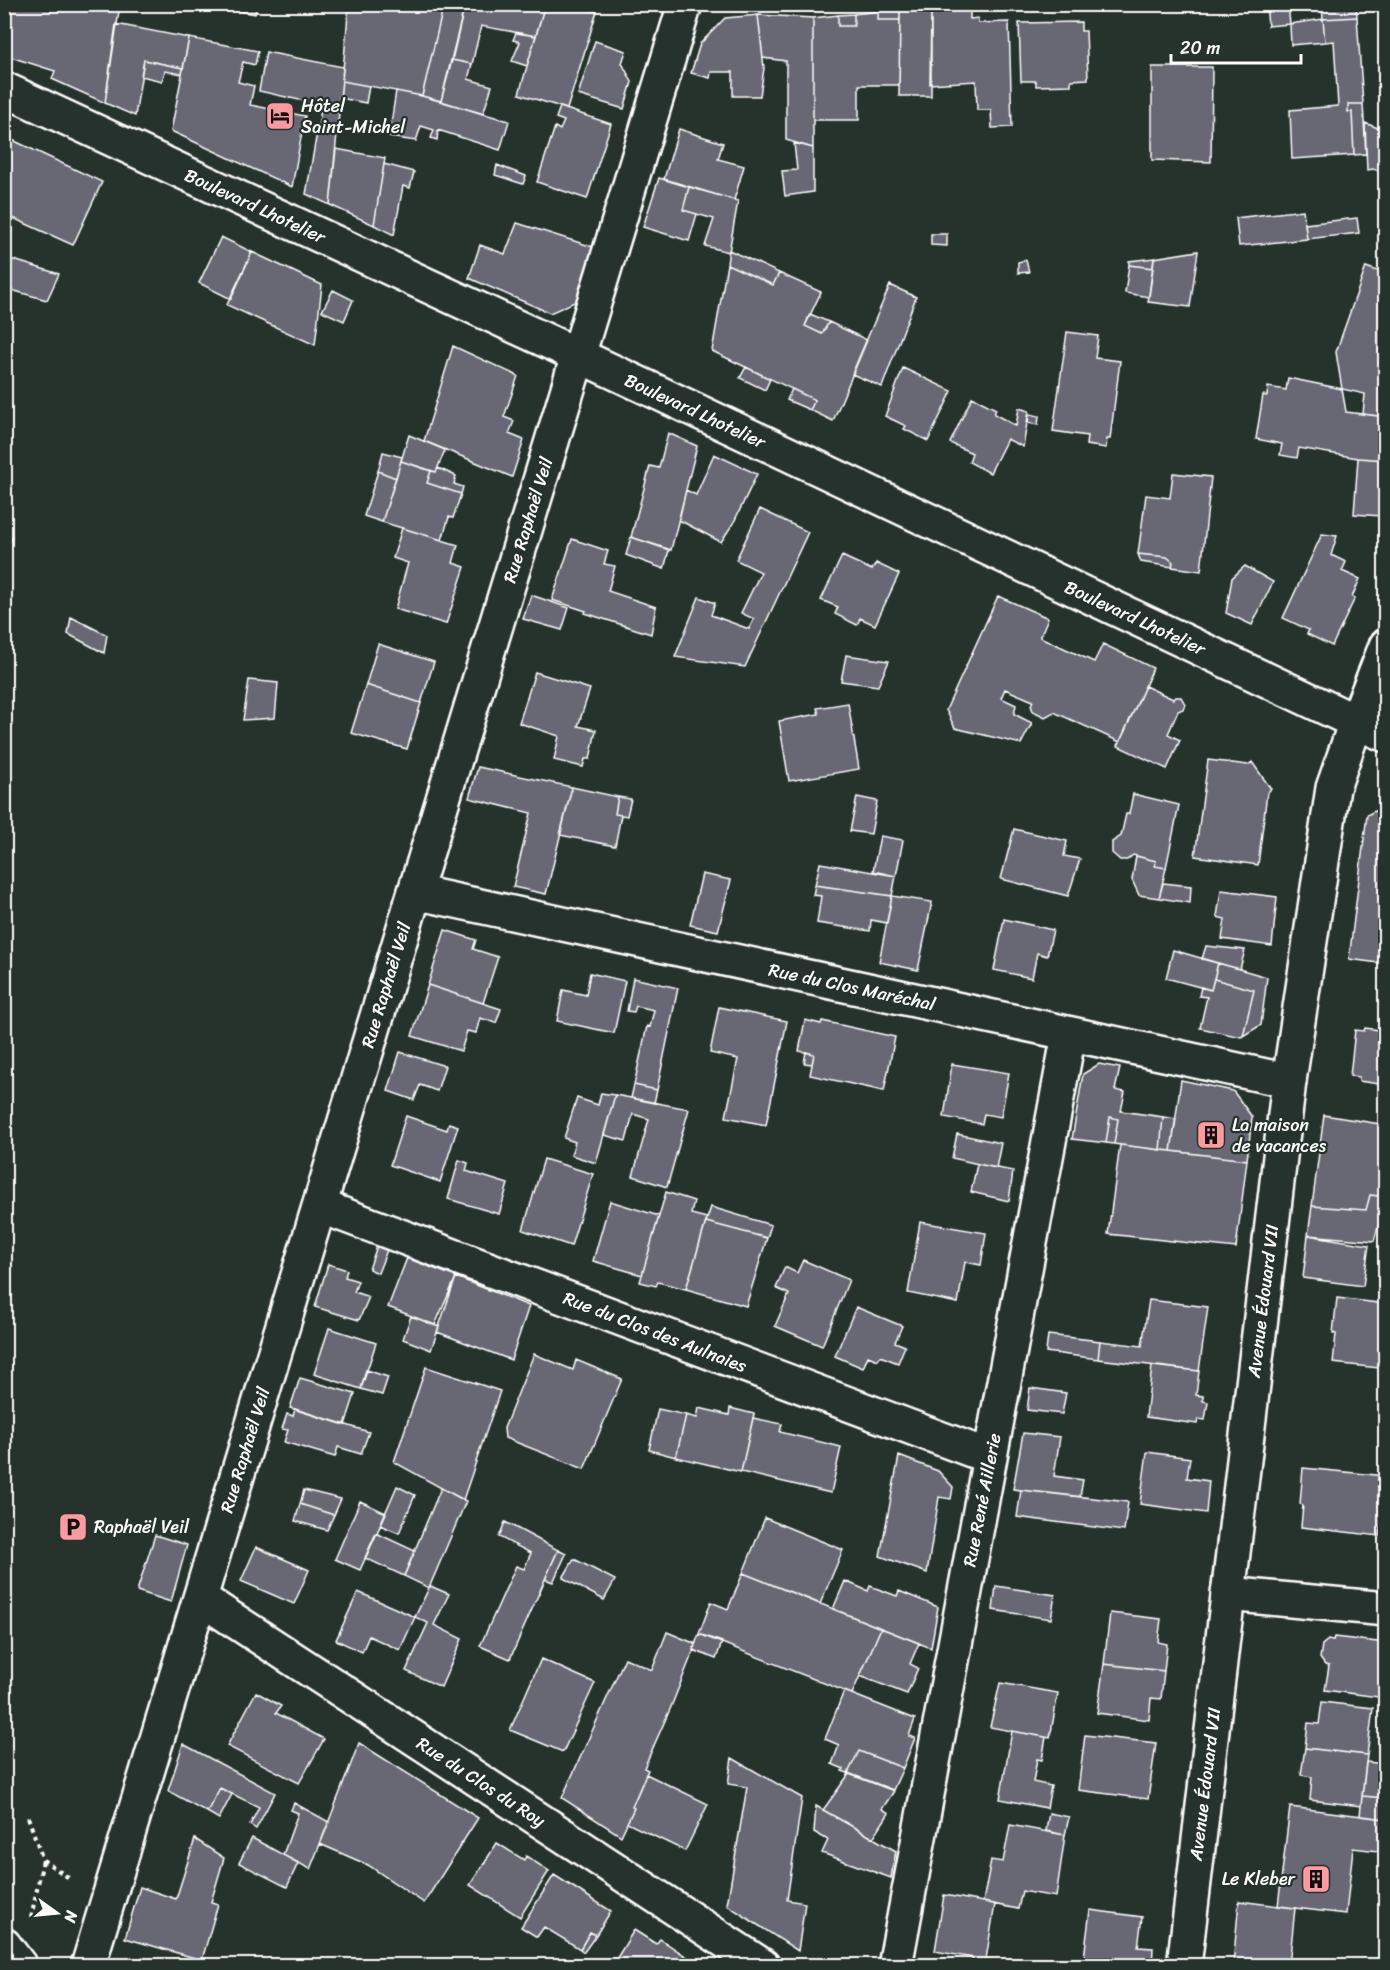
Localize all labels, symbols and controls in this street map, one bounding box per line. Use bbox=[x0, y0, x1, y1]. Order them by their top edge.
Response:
scale bar bbox=[1171, 27, 1302, 65]
text: 20 m bbox=[1180, 32, 1220, 64]
place label: Hôtel Saint-Michel bbox=[301, 90, 406, 143]
hotel icon: Hôtel Saint-Michel bbox=[264, 100, 296, 132]
street label: Boulevard Lhotelier bbox=[179, 159, 332, 253]
street label: Boulevard Lhotelier bbox=[619, 364, 772, 458]
street label: Rue Raphaël Veil bbox=[494, 452, 563, 587]
street label: Boulevard Lhotelier bbox=[1059, 571, 1212, 665]
street label: Rue Raphaël Veil bbox=[352, 917, 421, 1052]
street label: Rue du Clos Maréchal bbox=[766, 954, 939, 1020]
place label: La maison de vacances bbox=[1232, 1109, 1327, 1162]
building icon: La maison de vacances bbox=[1195, 1119, 1227, 1151]
street label: Avenue Édouard VII bbox=[1238, 1222, 1288, 1381]
street label: Rue du Clos des Aulnaies bbox=[558, 1282, 752, 1382]
street label: Rue Raphaël Veil bbox=[211, 1382, 280, 1517]
street label: Rue René Aillerie bbox=[953, 1430, 1011, 1570]
parking icon: Raphaël Veil bbox=[57, 1511, 89, 1543]
place label: Raphaël Veil bbox=[94, 1511, 190, 1543]
street label: Avenue Édouard VII bbox=[1180, 1705, 1230, 1864]
street label: Rue du Clos du Roy bbox=[410, 1728, 553, 1836]
place label: Le Kleber bbox=[1222, 1863, 1297, 1895]
building icon: Le Kleber bbox=[1300, 1863, 1332, 1895]
north arrow bbox=[27, 1883, 87, 1943]
text: N bbox=[55, 1907, 87, 1927]

